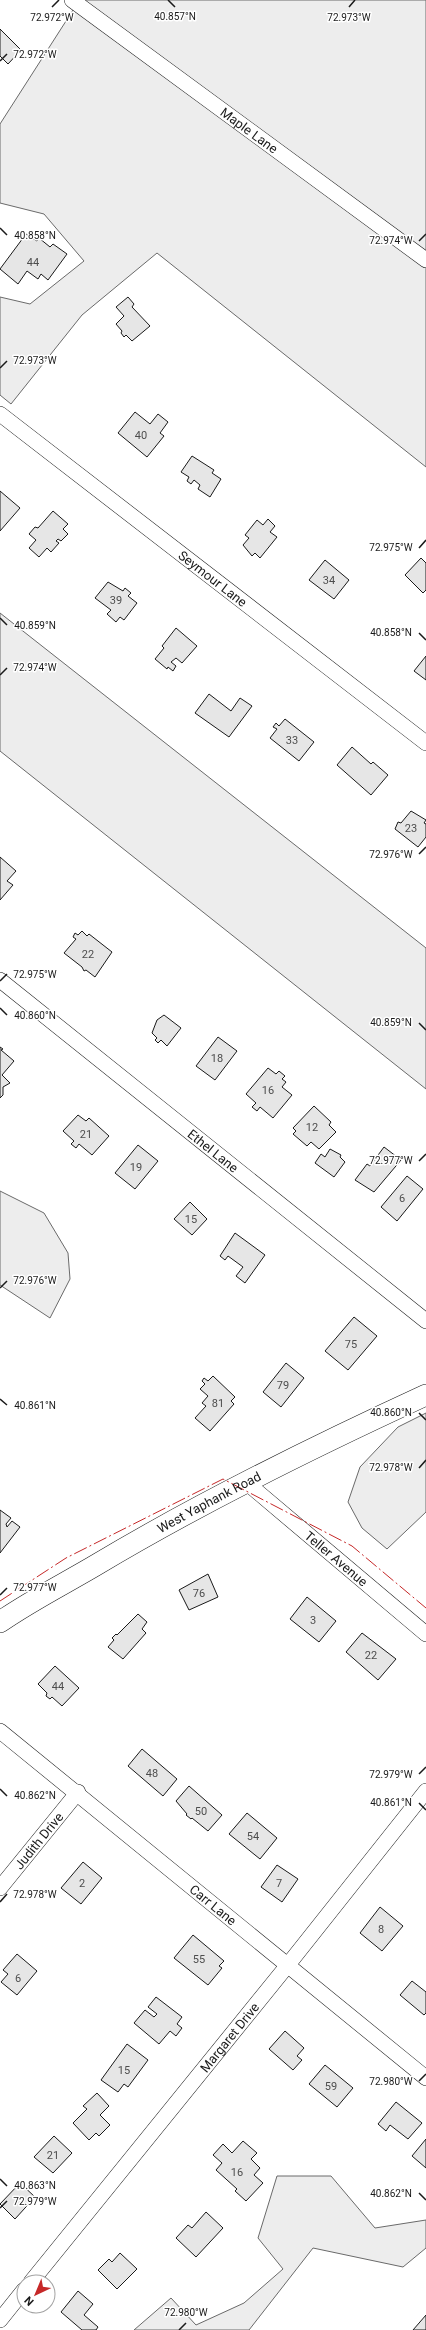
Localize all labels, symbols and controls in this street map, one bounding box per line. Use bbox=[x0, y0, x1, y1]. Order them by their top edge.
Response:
text: 40.857°N bbox=[154, 11, 196, 22]
text: 72.972°W bbox=[30, 12, 74, 23]
text: 72.973°W bbox=[327, 12, 371, 23]
text: 72.972°W bbox=[13, 49, 57, 60]
street label: Maple Lane bbox=[218, 104, 281, 156]
text: 40.858°N bbox=[14, 230, 56, 241]
text: 72.974°W bbox=[369, 235, 413, 246]
house number: 44 bbox=[27, 256, 39, 269]
text: 72.973°W bbox=[13, 355, 57, 366]
house number: 40 bbox=[135, 429, 147, 442]
text: 72.975°W bbox=[369, 542, 413, 553]
street label: Seymour Lane bbox=[176, 547, 250, 610]
house number: 34 bbox=[323, 574, 335, 587]
house number: 39 bbox=[110, 594, 122, 607]
text: 40.859°N bbox=[14, 620, 56, 631]
text: 40.858°N bbox=[370, 627, 412, 638]
text: 72.974°W bbox=[13, 662, 57, 673]
house number: 33 bbox=[286, 734, 298, 747]
house number: 23 bbox=[405, 822, 417, 835]
text: 72.976°W bbox=[369, 849, 413, 860]
house number: 22 bbox=[82, 948, 94, 961]
text: 72.975°W bbox=[13, 969, 57, 980]
text: 40.860°N bbox=[14, 1010, 56, 1021]
text: 40.859°N bbox=[370, 1017, 412, 1028]
house number: 18 bbox=[211, 1052, 223, 1065]
house number: 16 bbox=[262, 1084, 274, 1097]
house number: 12 bbox=[306, 1121, 318, 1134]
street label: Ethel Lane bbox=[185, 1126, 241, 1175]
house number: 21 bbox=[80, 1128, 92, 1141]
text: 72.977°W bbox=[369, 1155, 413, 1166]
house number: 19 bbox=[130, 1161, 142, 1174]
house number: 6 bbox=[399, 1192, 405, 1205]
house number: 15 bbox=[185, 1213, 197, 1226]
text: 72.976°W bbox=[13, 1275, 57, 1286]
house number: 75 bbox=[345, 1338, 357, 1351]
house number: 79 bbox=[277, 1379, 289, 1392]
house number: 81 bbox=[212, 1397, 224, 1410]
text: 40.861°N bbox=[14, 1400, 56, 1411]
text: 40.860°N bbox=[370, 1407, 412, 1418]
text: 72.978°W bbox=[369, 1462, 413, 1473]
street label: West Yaphank Road bbox=[154, 1468, 263, 1536]
street label: Teller Avenue bbox=[302, 1528, 371, 1589]
text: 72.977°W bbox=[13, 1582, 57, 1593]
house number: 76 bbox=[193, 1587, 205, 1600]
house number: 3 bbox=[310, 1614, 316, 1627]
house number: 22 bbox=[365, 1649, 377, 1662]
house number: 44 bbox=[52, 1680, 64, 1693]
house number: 48 bbox=[146, 1767, 158, 1780]
text: 72.979°W bbox=[369, 1769, 413, 1780]
text: 40.862°N bbox=[14, 1790, 56, 1801]
text: 40.861°N bbox=[370, 1797, 412, 1808]
house number: 50 bbox=[195, 1805, 207, 1818]
street label: Judith Drive bbox=[11, 1809, 66, 1872]
house number: 54 bbox=[247, 1830, 259, 1843]
house number: 2 bbox=[79, 1877, 85, 1890]
house number: 7 bbox=[276, 1877, 282, 1890]
street label: Carr Lane bbox=[187, 1881, 240, 1928]
text: 72.978°W bbox=[13, 1889, 57, 1900]
house number: 8 bbox=[378, 1923, 384, 1936]
house number: 55 bbox=[193, 1953, 205, 1966]
house number: 6 bbox=[15, 1972, 21, 1985]
street label: Margaret Drive bbox=[197, 1999, 262, 2075]
house number: 15 bbox=[118, 2064, 130, 2077]
text: 72.980°W bbox=[369, 2076, 413, 2087]
house number: 59 bbox=[325, 2080, 337, 2093]
house number: 21 bbox=[47, 2149, 59, 2162]
house number: 16 bbox=[231, 2166, 243, 2179]
text: 40.863°N bbox=[14, 2180, 56, 2191]
text: 40.862°N bbox=[370, 2188, 412, 2199]
text: 72.979°W bbox=[13, 2196, 57, 2207]
north arrow bbox=[16, 2274, 56, 2314]
text: N bbox=[22, 2293, 37, 2308]
text: 72.980°W bbox=[164, 2307, 208, 2318]

